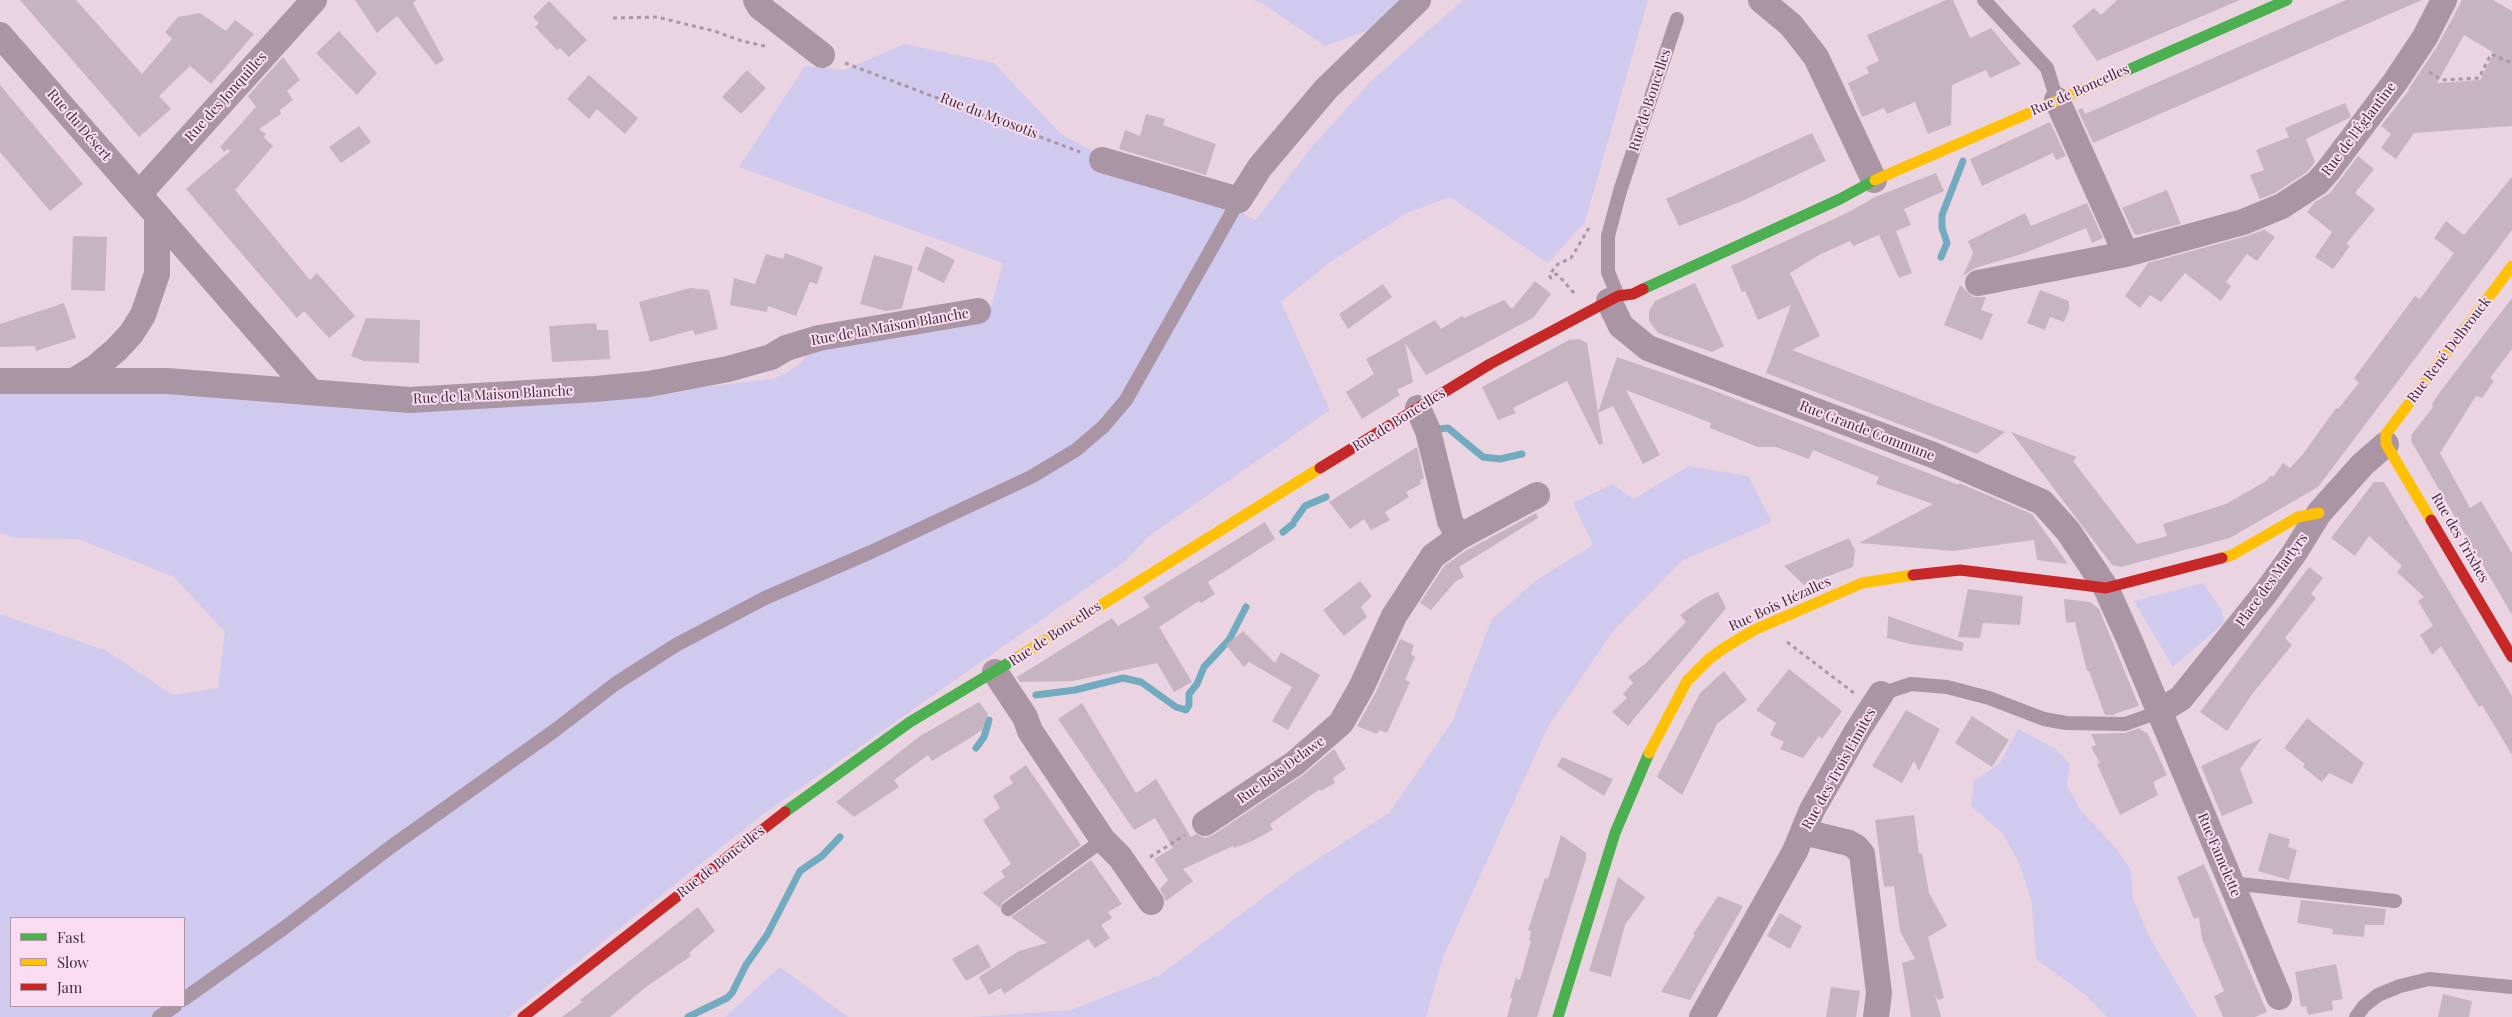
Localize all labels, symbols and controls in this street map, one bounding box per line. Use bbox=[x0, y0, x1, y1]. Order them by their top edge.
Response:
street label: Rue de Boncelles bbox=[1626, 47, 1674, 153]
street label: Rue des Jonquilles bbox=[181, 49, 271, 145]
street label: Rue de Boncelles bbox=[2028, 61, 2132, 119]
street label: Rue de l'Églantine bbox=[2318, 79, 2400, 179]
street label: Rue du Désert bbox=[43, 86, 115, 164]
street label: Rue du Myosotis bbox=[938, 90, 1040, 142]
street label: Rue René Delbrouck bbox=[2404, 294, 2494, 406]
street label: Rue de la Maison Blanche bbox=[810, 305, 970, 349]
street label: Rue de la Maison Blanche bbox=[413, 382, 573, 408]
street label: Rue de Boncelles bbox=[1349, 385, 1449, 455]
street label: Rue Grande Commune bbox=[1797, 397, 1937, 465]
street label: Rue des Trixhes bbox=[2428, 490, 2492, 586]
street label: Place des Martyrs bbox=[2233, 530, 2311, 630]
street label: Rue Bois Hézalles bbox=[1726, 573, 1834, 635]
street label: Rue de Boncelles bbox=[1006, 598, 1104, 670]
street label: Rue des Trois Limites bbox=[1799, 705, 1879, 833]
street label: Rue Bois Delawe bbox=[1234, 733, 1328, 807]
street label: Rue Famelette bbox=[2194, 811, 2244, 899]
street label: Rue de Boncelles bbox=[674, 823, 768, 901]
legend bbox=[10, 917, 185, 1007]
text: Fast bbox=[57, 927, 85, 947]
text: Slow bbox=[57, 952, 89, 972]
text: Jam bbox=[57, 977, 82, 997]

